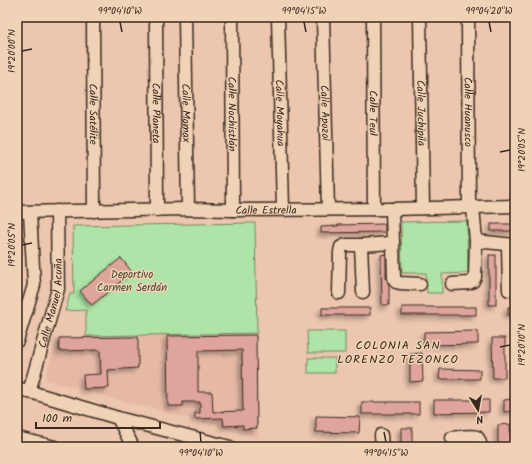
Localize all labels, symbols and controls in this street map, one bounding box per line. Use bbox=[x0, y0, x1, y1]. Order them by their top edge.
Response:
text: 99°04'10"W bbox=[98, 3, 142, 19]
text: 99°04'15"W bbox=[282, 3, 327, 19]
text: 99°04'20"W bbox=[465, 3, 513, 19]
text: 19°20'00"N bbox=[4, 29, 20, 73]
street label: Calle Nochistlán bbox=[222, 76, 241, 152]
street label: Calle Huanusco bbox=[458, 77, 477, 147]
street label: Calle Moyahua bbox=[270, 79, 289, 147]
street label: Calle Juchipila bbox=[411, 80, 430, 146]
street label: Calle Satélite bbox=[83, 83, 102, 145]
street label: Calle Planeta bbox=[146, 83, 165, 143]
street label: Calle Momax bbox=[176, 83, 195, 143]
street label: Calle Apozol bbox=[315, 85, 334, 142]
street label: Calle Teul bbox=[363, 90, 382, 136]
text: 19°20'05"N bbox=[514, 128, 530, 172]
street label: Calle Estrella bbox=[235, 202, 297, 220]
text: 19°20'05"N bbox=[4, 223, 20, 267]
street label: Calle Manuel Acuña bbox=[34, 258, 68, 350]
park label: Deportivo Carmen Serdán bbox=[97, 266, 167, 297]
text: 19°20'10"N bbox=[514, 324, 530, 366]
district label: COLONIA SAN LORENZO TEZONCO bbox=[337, 336, 459, 369]
north arrow bbox=[458, 390, 498, 430]
scale bar bbox=[36, 404, 160, 430]
text: 100 m bbox=[42, 409, 73, 428]
text: N bbox=[475, 409, 485, 428]
text: 99°04'10"W bbox=[179, 445, 223, 461]
text: 99°04'15"W bbox=[364, 445, 409, 461]

